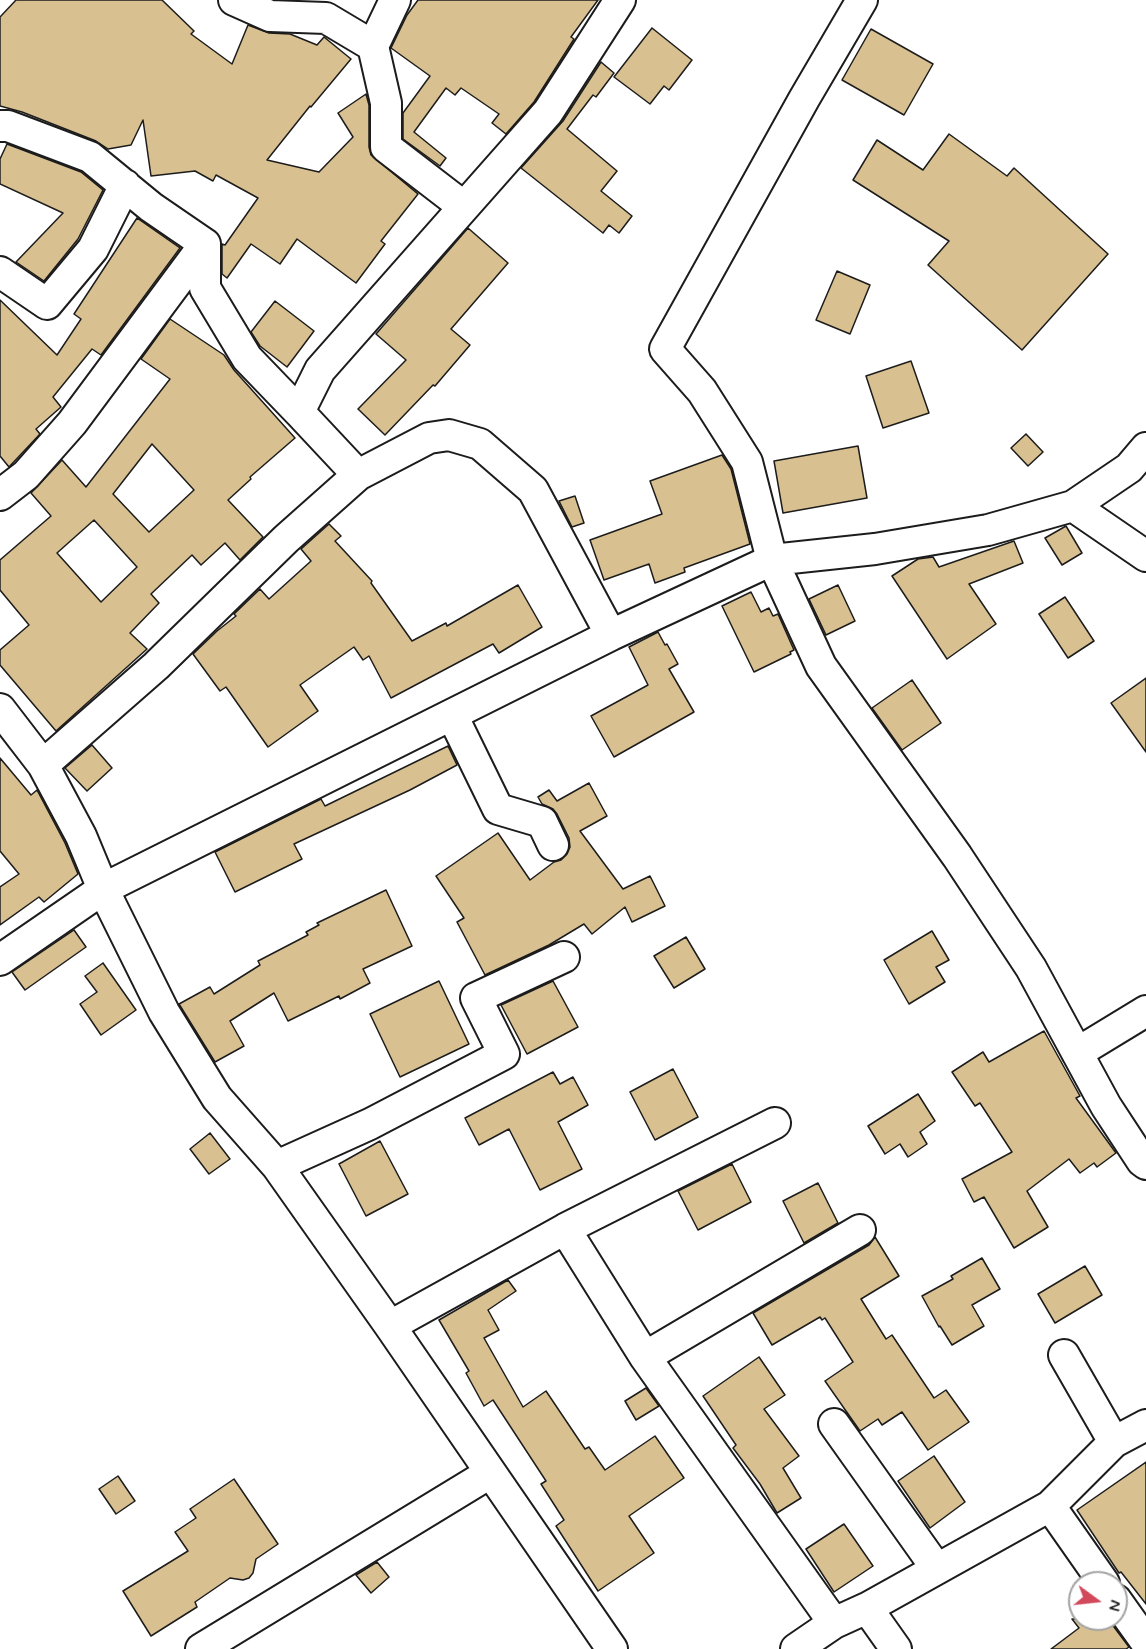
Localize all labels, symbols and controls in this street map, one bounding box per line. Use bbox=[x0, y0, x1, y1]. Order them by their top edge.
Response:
north arrow bbox=[1068, 1571, 1128, 1631]
text: N bbox=[1102, 1597, 1125, 1613]

